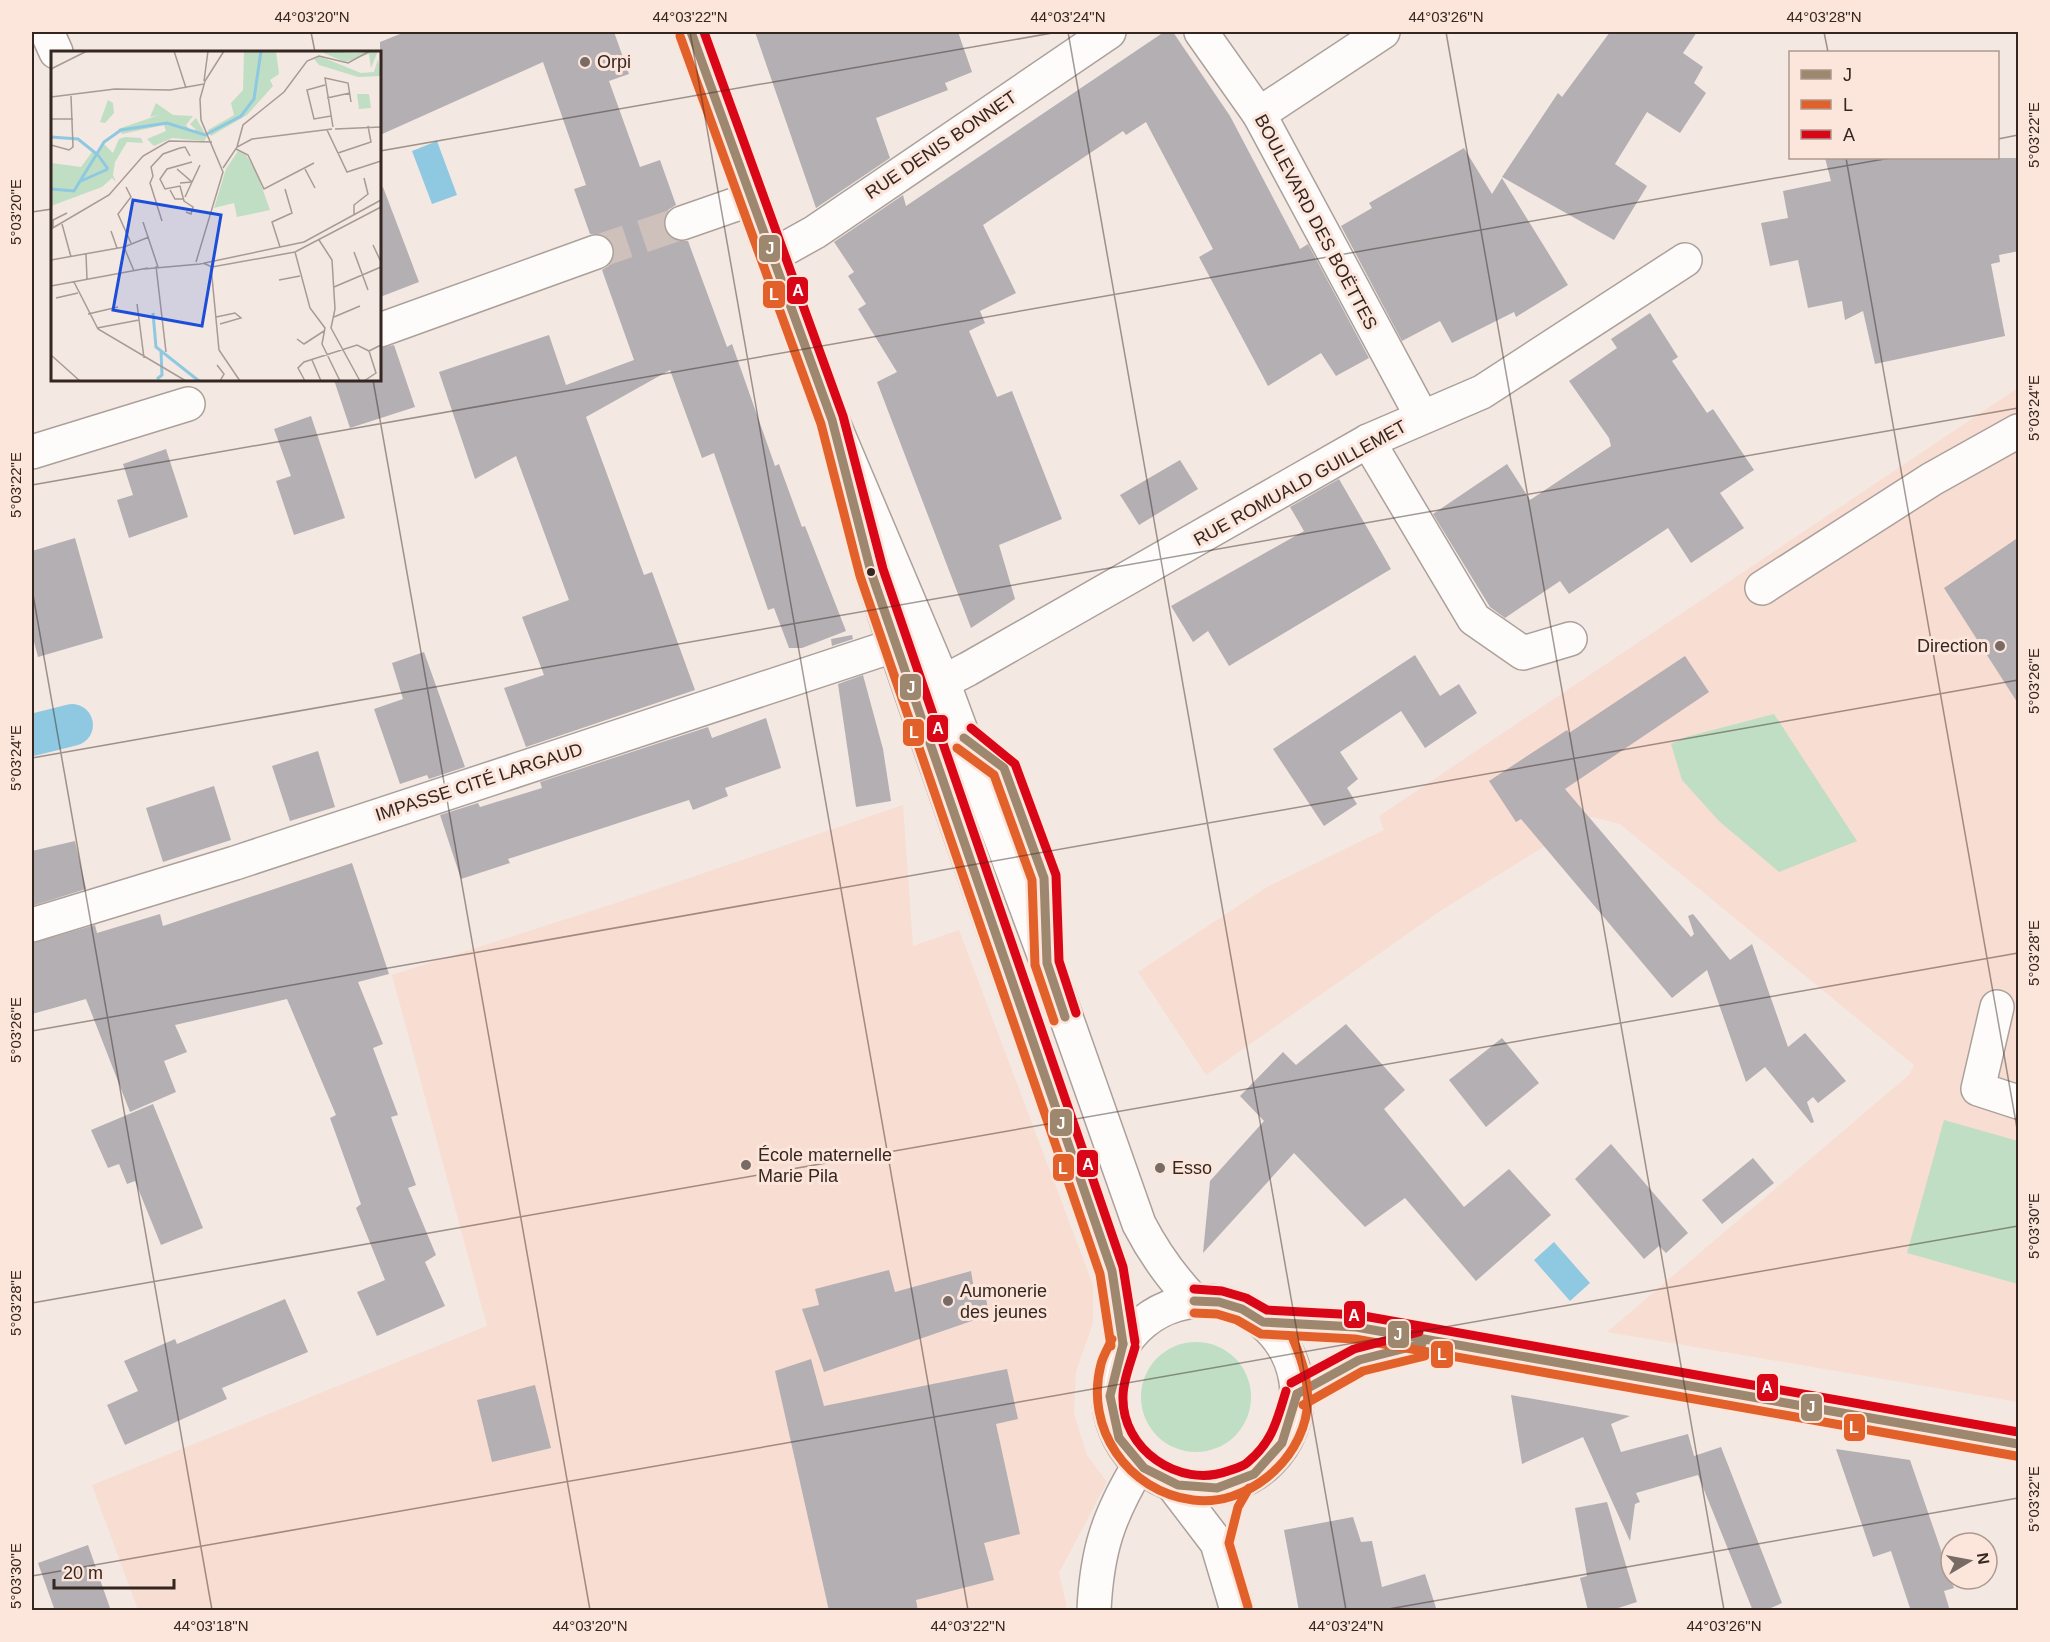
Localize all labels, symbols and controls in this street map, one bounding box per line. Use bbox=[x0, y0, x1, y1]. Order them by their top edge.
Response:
text: 44°03'20"N bbox=[274, 8, 350, 25]
text: 44°03'22"N bbox=[652, 8, 728, 25]
text: 44°03'24"N bbox=[1030, 8, 1106, 25]
text: 44°03'26"N bbox=[1408, 8, 1484, 25]
text: 44°03'28"N bbox=[1786, 8, 1862, 25]
inset map bbox=[51, 51, 381, 381]
legend bbox=[1789, 51, 1999, 159]
place label: Orpi bbox=[597, 52, 631, 72]
marker: Orpi bbox=[578, 55, 592, 69]
text: J bbox=[1843, 65, 1852, 85]
street label: RUE DENIS BONNET bbox=[862, 87, 1020, 203]
text: L bbox=[1843, 95, 1853, 115]
text: 5°03'22"E bbox=[2025, 102, 2042, 168]
street label: BOULEVARD DES BOËTTES bbox=[1251, 111, 1381, 333]
text: A bbox=[1843, 125, 1855, 145]
text: 5°03'20"E bbox=[7, 179, 24, 245]
line badge: J bbox=[758, 234, 781, 263]
text: J bbox=[766, 240, 774, 257]
line badge: A bbox=[786, 276, 809, 305]
line badge: L bbox=[762, 280, 786, 309]
text: A bbox=[792, 282, 804, 299]
text: L bbox=[769, 286, 779, 303]
text: 5°03'24"E bbox=[2025, 375, 2042, 441]
street label: RUE ROMUALD GUILLEMET bbox=[1190, 416, 1410, 550]
text: 5°03'22"E bbox=[7, 452, 24, 518]
unlabelled marker bbox=[865, 566, 877, 578]
place label: Direction bbox=[1917, 636, 1988, 656]
marker: Direction bbox=[1993, 639, 2007, 653]
text: 5°03'26"E bbox=[2025, 648, 2042, 714]
line badge: J bbox=[899, 673, 922, 701]
text: J bbox=[907, 679, 915, 696]
line badge: A bbox=[926, 714, 949, 743]
line badge: L bbox=[902, 718, 925, 747]
text: A bbox=[932, 720, 944, 737]
text: L bbox=[909, 724, 919, 741]
text: 5°03'24"E bbox=[7, 725, 24, 791]
street label: IMPASSE CITÉ LARGAUD bbox=[373, 739, 585, 825]
text: 5°03'28"E bbox=[2025, 920, 2042, 986]
text: 5°03'26"E bbox=[7, 997, 24, 1063]
line badge: J bbox=[1049, 1108, 1073, 1137]
text: J bbox=[1057, 1115, 1065, 1132]
place label: École maternelle Marie Pila bbox=[758, 1145, 892, 1186]
line badge: A bbox=[1076, 1149, 1099, 1178]
line badge: L bbox=[1052, 1153, 1075, 1182]
text: A bbox=[1082, 1156, 1094, 1173]
marker: École maternelle Marie Pila bbox=[739, 1158, 753, 1172]
place label: Esso bbox=[1172, 1158, 1212, 1178]
text: L bbox=[1058, 1160, 1068, 1177]
marker: Esso bbox=[1153, 1161, 1167, 1175]
text: 5°03'30"E bbox=[2025, 1193, 2042, 1259]
text: 5°03'28"E bbox=[7, 1270, 24, 1336]
place label: Aumonerie des jeunes bbox=[960, 1281, 1047, 1322]
marker: Aumonerie des jeunes bbox=[941, 1294, 955, 1308]
line badge: A bbox=[1343, 1300, 1366, 1329]
text: A bbox=[1348, 1307, 1360, 1324]
line badge: J bbox=[1387, 1320, 1410, 1349]
text: J bbox=[1394, 1326, 1402, 1343]
line badge: L bbox=[1430, 1340, 1454, 1369]
text: L bbox=[1437, 1346, 1447, 1363]
line badge: A bbox=[1756, 1373, 1779, 1402]
text: A bbox=[1761, 1379, 1773, 1396]
line badge: J bbox=[1800, 1393, 1823, 1422]
text: J bbox=[1807, 1399, 1815, 1416]
line badge: L bbox=[1843, 1413, 1866, 1442]
text: L bbox=[1849, 1419, 1859, 1436]
text: 5°03'32"E bbox=[2025, 1466, 2042, 1532]
north arrow bbox=[1939, 1531, 1999, 1591]
text: 5°03'30"E bbox=[7, 1543, 24, 1609]
text: N bbox=[1974, 1551, 1993, 1566]
scale bar bbox=[54, 1552, 174, 1590]
text: 20 m bbox=[63, 1563, 103, 1583]
text: 44°03'18"N bbox=[173, 1617, 249, 1634]
text: 44°03'20"N bbox=[552, 1617, 628, 1634]
text: 44°03'22"N bbox=[930, 1617, 1006, 1634]
text: 44°03'24"N bbox=[1308, 1617, 1384, 1634]
text: 44°03'26"N bbox=[1686, 1617, 1762, 1634]

